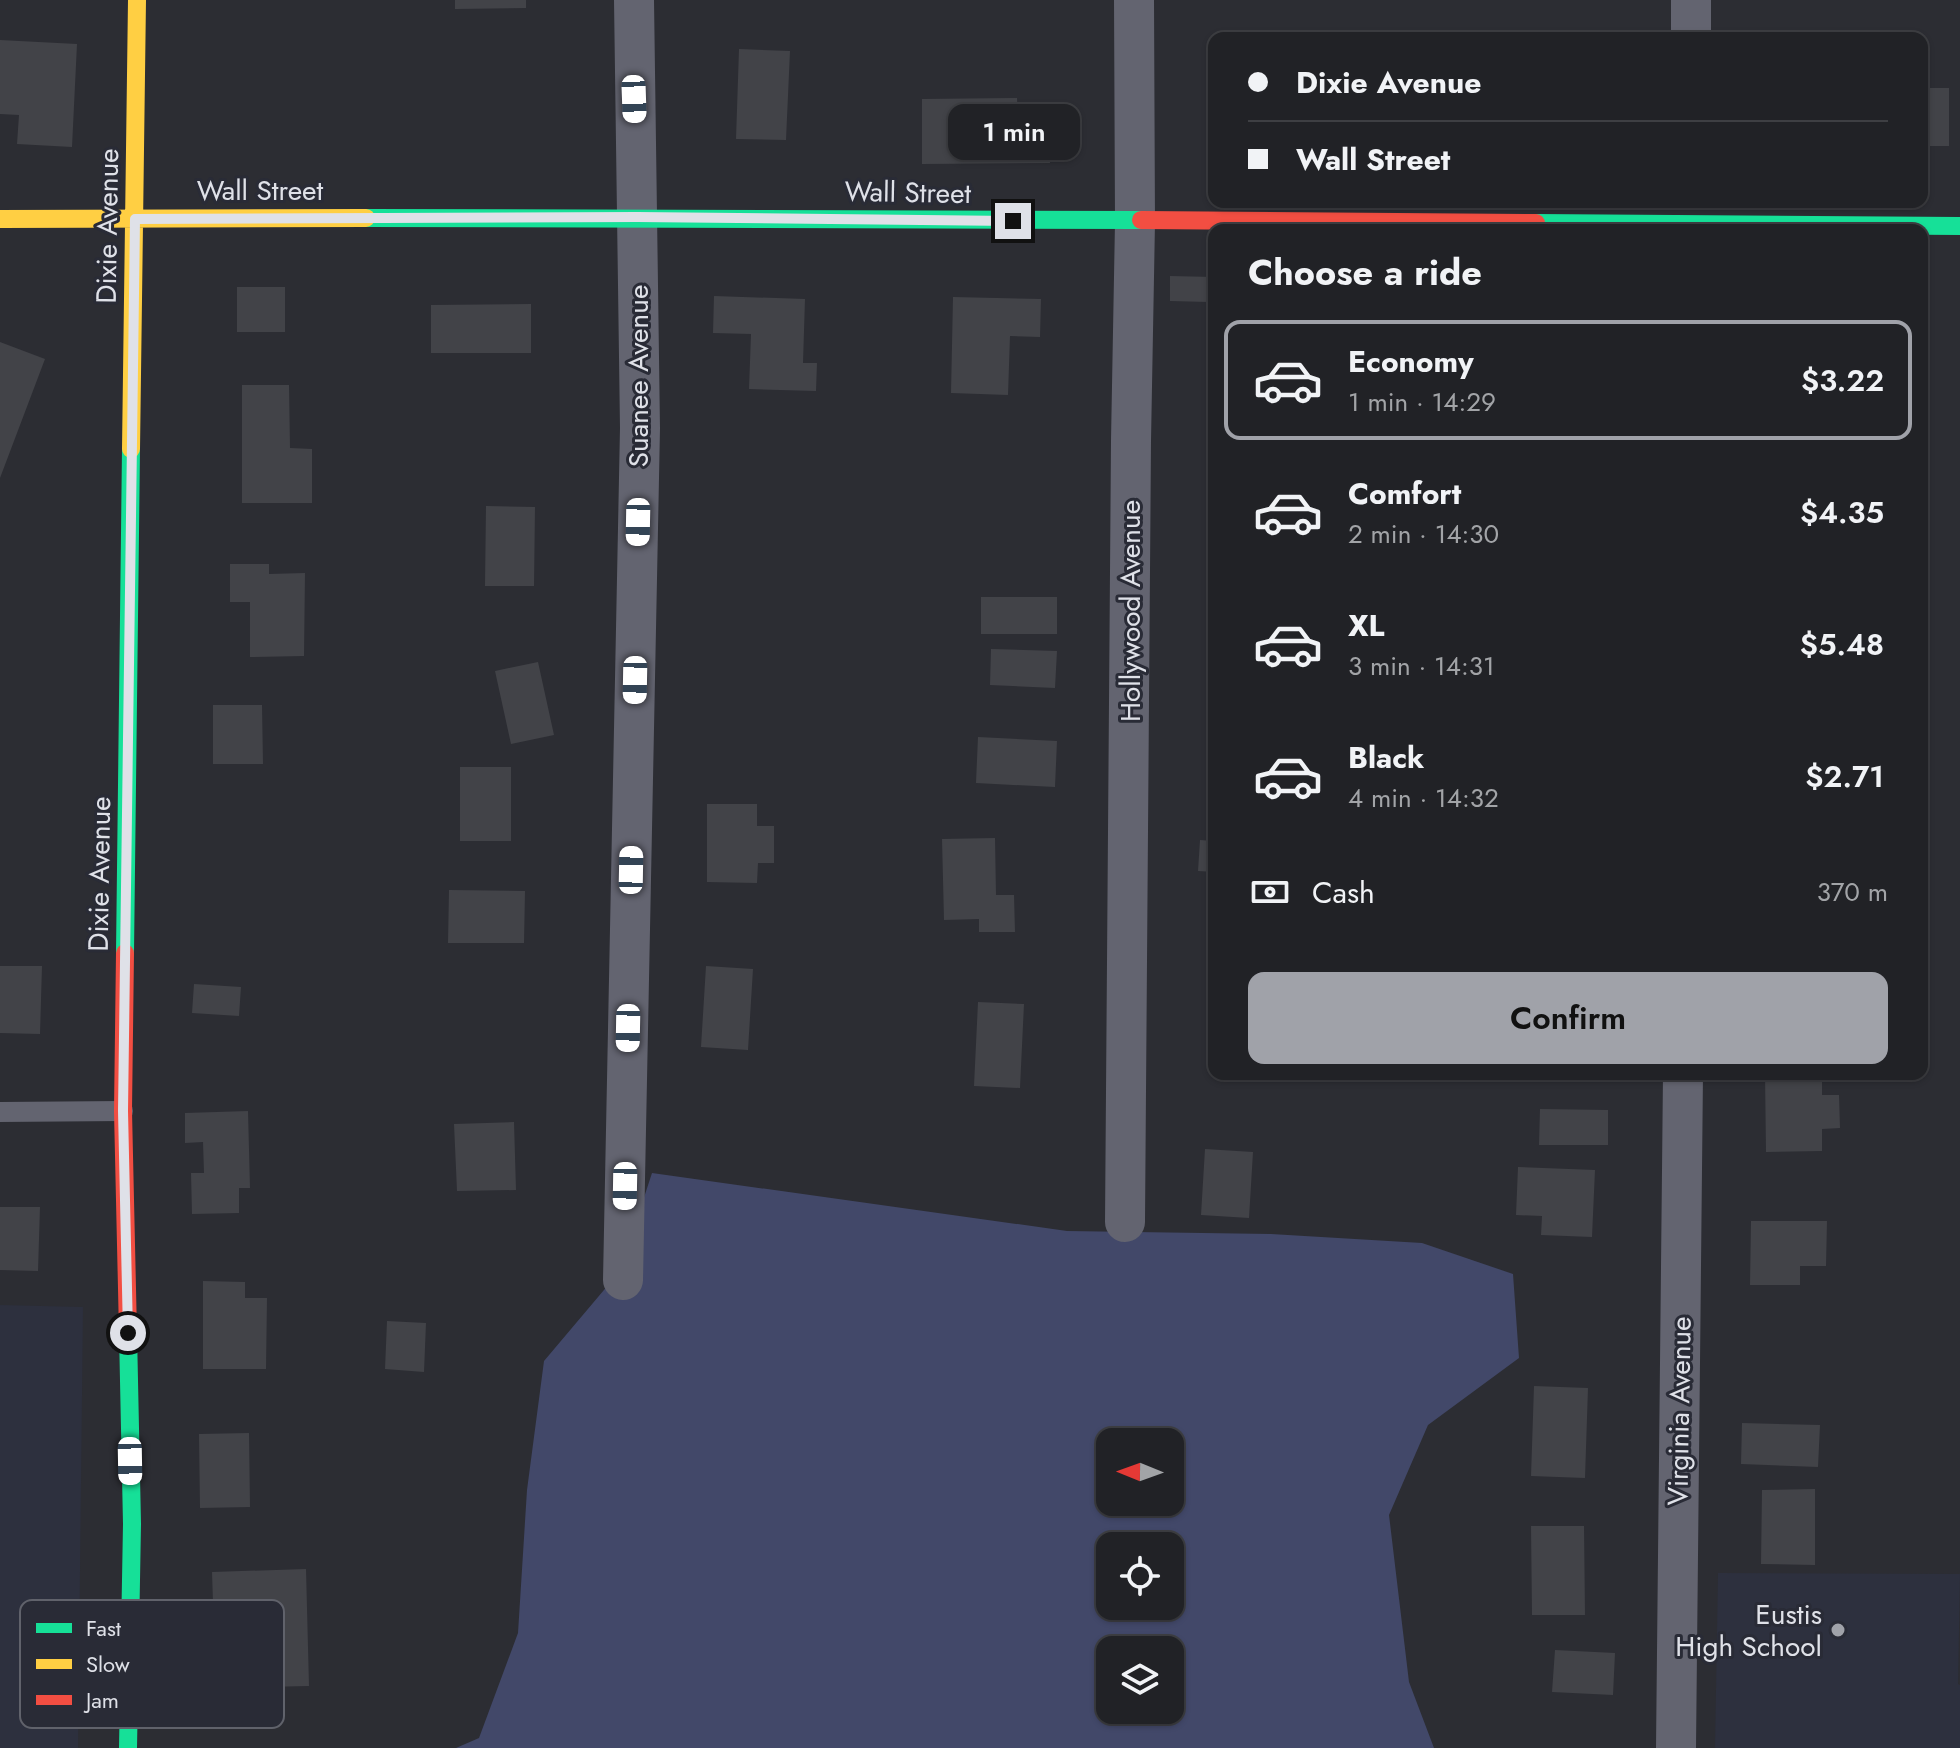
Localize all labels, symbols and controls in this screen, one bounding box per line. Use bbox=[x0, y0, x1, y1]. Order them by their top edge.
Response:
text: Dixie Avenue bbox=[1296, 61, 1482, 104]
car bbox=[621, 75, 647, 123]
callout: 1 min bbox=[947, 105, 1079, 161]
text: 1 min bbox=[982, 113, 1046, 151]
text: Wall Street bbox=[1296, 138, 1450, 181]
street label: Dixie Avenue bbox=[86, 148, 129, 304]
street label: Wall Street bbox=[197, 170, 324, 211]
street label: Wall Street bbox=[844, 171, 972, 214]
route end bbox=[995, 203, 1031, 239]
text: Choose a ride bbox=[1248, 246, 1482, 298]
street label: Suanee Avenue bbox=[618, 285, 659, 467]
text: Economy bbox=[1348, 340, 1474, 383]
icon: car bbox=[1252, 344, 1324, 416]
text: $3.22 bbox=[1801, 359, 1884, 402]
text: 1 min · 14:29 bbox=[1348, 383, 1496, 421]
text: Comfort bbox=[1348, 472, 1461, 515]
icon: car bbox=[1252, 476, 1324, 548]
text: $4.35 bbox=[1800, 491, 1884, 534]
car bbox=[626, 498, 650, 546]
street label: Hollywood Avenue bbox=[1110, 500, 1151, 722]
text: 2 min · 14:30 bbox=[1348, 515, 1499, 553]
text: XL bbox=[1348, 604, 1384, 647]
icon: car bbox=[1252, 608, 1324, 680]
text: $5.48 bbox=[1800, 623, 1884, 666]
text: 3 min · 14:31 bbox=[1348, 647, 1495, 685]
car bbox=[623, 656, 647, 704]
text: Black bbox=[1348, 736, 1424, 779]
icon: car bbox=[1252, 740, 1324, 812]
text: $2.71 bbox=[1805, 755, 1884, 798]
text: 4 min · 14:32 bbox=[1348, 779, 1499, 817]
street label: Dixie Avenue bbox=[78, 796, 121, 952]
car bbox=[619, 846, 643, 894]
icon: cash bbox=[1248, 870, 1292, 914]
text: Cash bbox=[1312, 871, 1375, 914]
text: 370 m bbox=[1817, 873, 1888, 911]
button: Confirm bbox=[1248, 972, 1888, 1064]
car bbox=[616, 1004, 640, 1052]
car bbox=[613, 1162, 637, 1210]
route start bbox=[110, 1315, 146, 1351]
street label: Virginia Avenue bbox=[1657, 1316, 1702, 1506]
north arrow bbox=[1096, 1428, 1184, 1516]
map controls bbox=[1096, 1428, 1184, 1724]
car bbox=[118, 1437, 142, 1485]
button: locate bbox=[1096, 1532, 1184, 1620]
place label: Eustis High School bbox=[1675, 1594, 1822, 1667]
legend bbox=[20, 1600, 284, 1728]
text: Fast bbox=[86, 1612, 122, 1644]
marker: Eustis High School bbox=[1829, 1621, 1847, 1639]
button: layers bbox=[1096, 1636, 1184, 1724]
text: Slow bbox=[86, 1648, 130, 1680]
text: Jam bbox=[83, 1684, 119, 1716]

